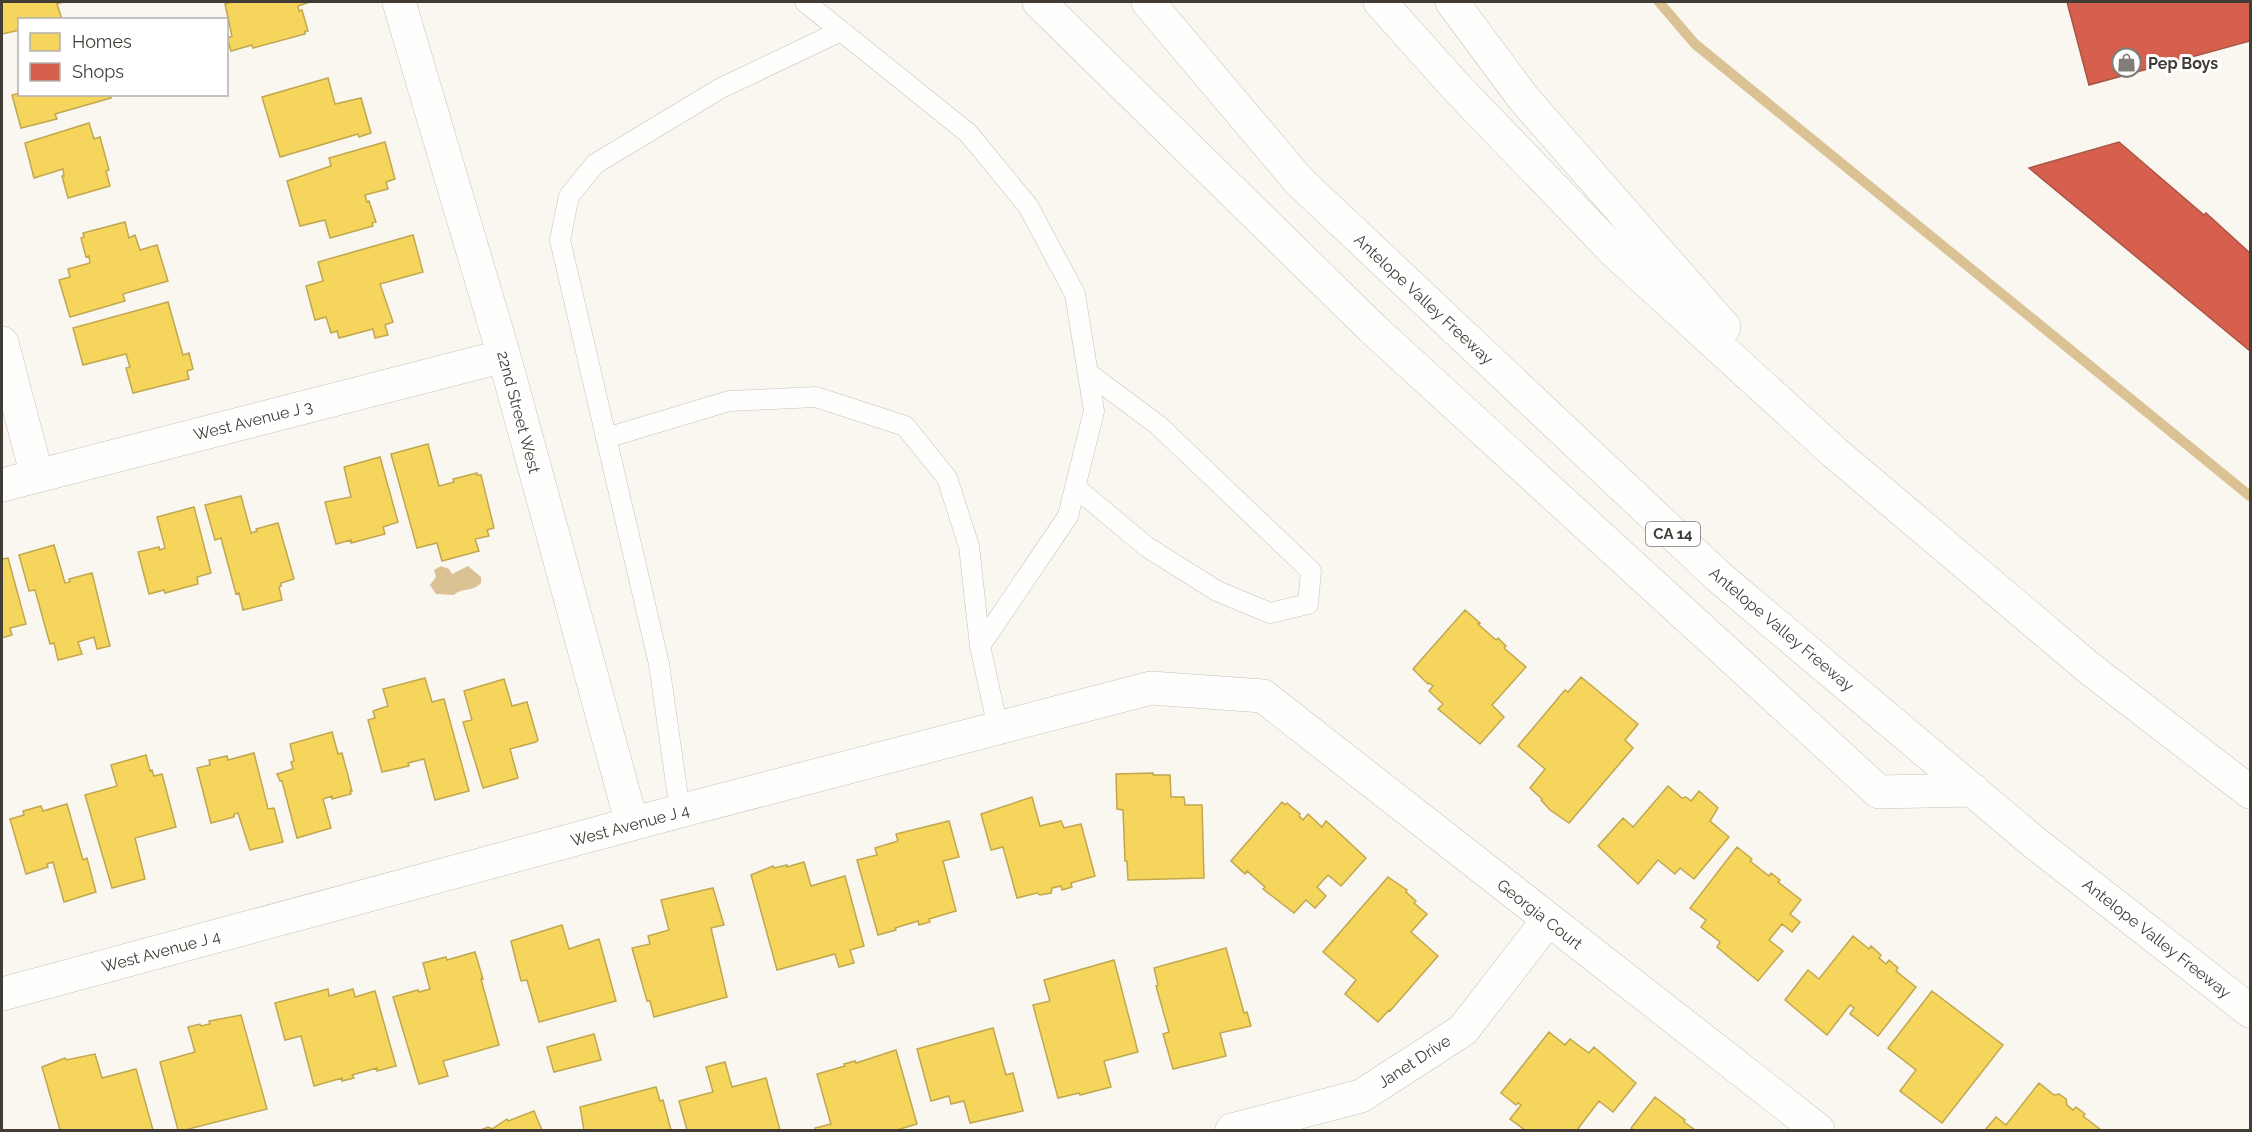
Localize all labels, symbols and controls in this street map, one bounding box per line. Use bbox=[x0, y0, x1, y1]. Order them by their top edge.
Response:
legend bbox=[18, 18, 228, 96]
text: Homes bbox=[72, 31, 132, 52]
shop icon: Pep Boys bbox=[2111, 47, 2143, 79]
place label: Pep Boys bbox=[2148, 54, 2218, 73]
text: Shops bbox=[72, 61, 124, 82]
street label: Antelope Valley Freeway bbox=[1350, 230, 1497, 369]
street label: 22nd Street West bbox=[493, 349, 544, 476]
street label: West Avenue J 3 bbox=[192, 397, 315, 444]
road number: CA 14 bbox=[1646, 522, 1700, 546]
street label: Antelope Valley Freeway bbox=[1705, 563, 1858, 696]
street label: West Avenue J 4 bbox=[569, 800, 692, 850]
street label: Georgia Court bbox=[1493, 875, 1587, 954]
street label: Antelope Valley Freeway bbox=[2079, 875, 2235, 1002]
street label: West Avenue J 4 bbox=[100, 926, 223, 976]
street label: Janet Drive bbox=[1374, 1031, 1454, 1092]

